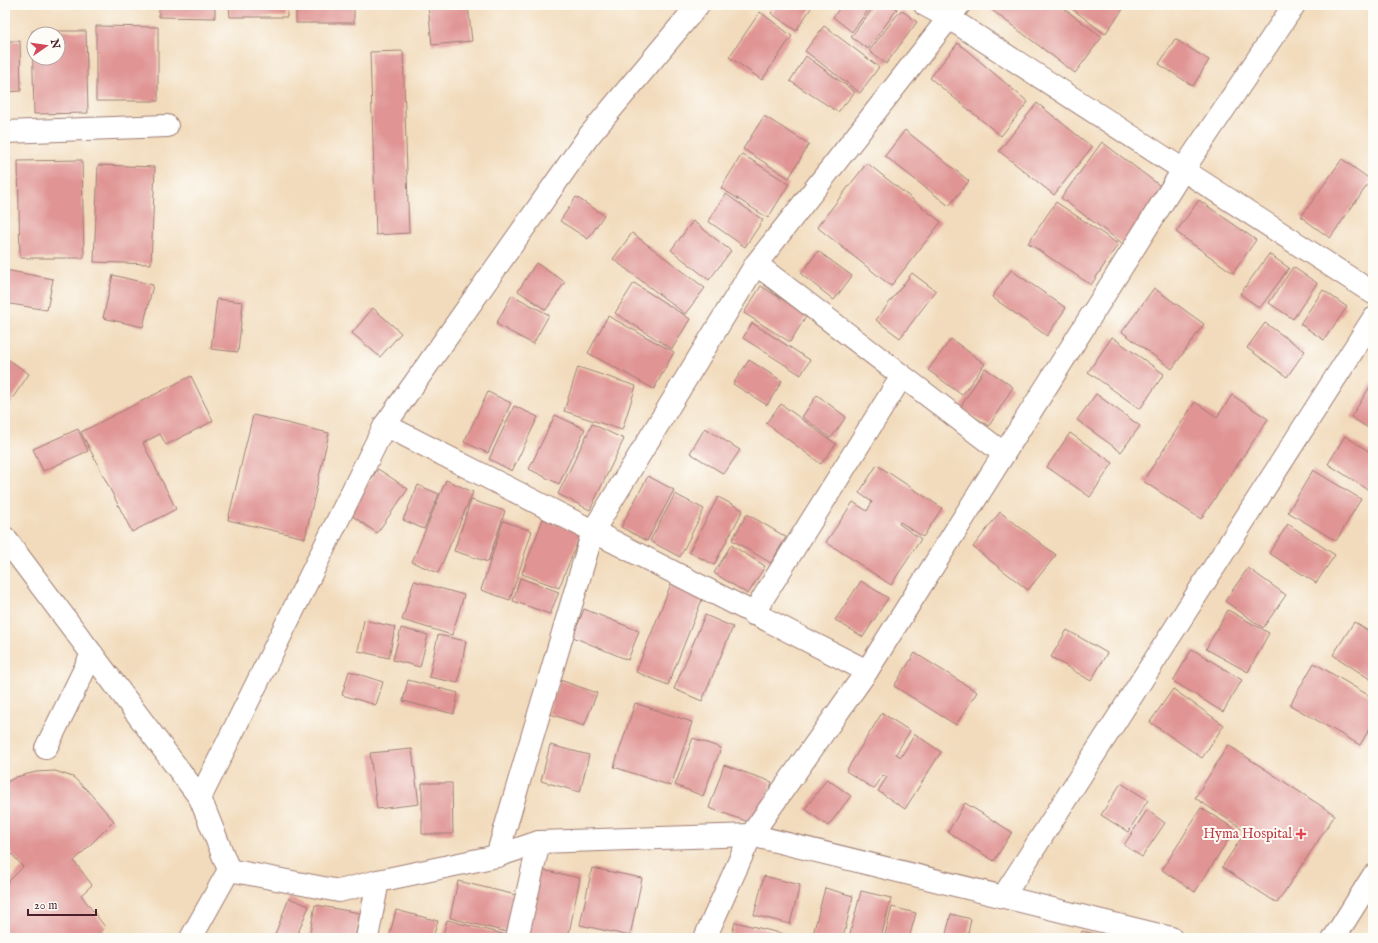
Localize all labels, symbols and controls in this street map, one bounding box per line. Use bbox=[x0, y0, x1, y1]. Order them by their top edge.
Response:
north arrow bbox=[26, 26, 66, 66]
text: N bbox=[47, 37, 63, 51]
place label: Hyma Hospital bbox=[1203, 825, 1292, 843]
marker: Hyma Hospital bbox=[1295, 828, 1307, 840]
scale bar bbox=[28, 891, 96, 917]
text: 20 m bbox=[34, 898, 57, 913]

